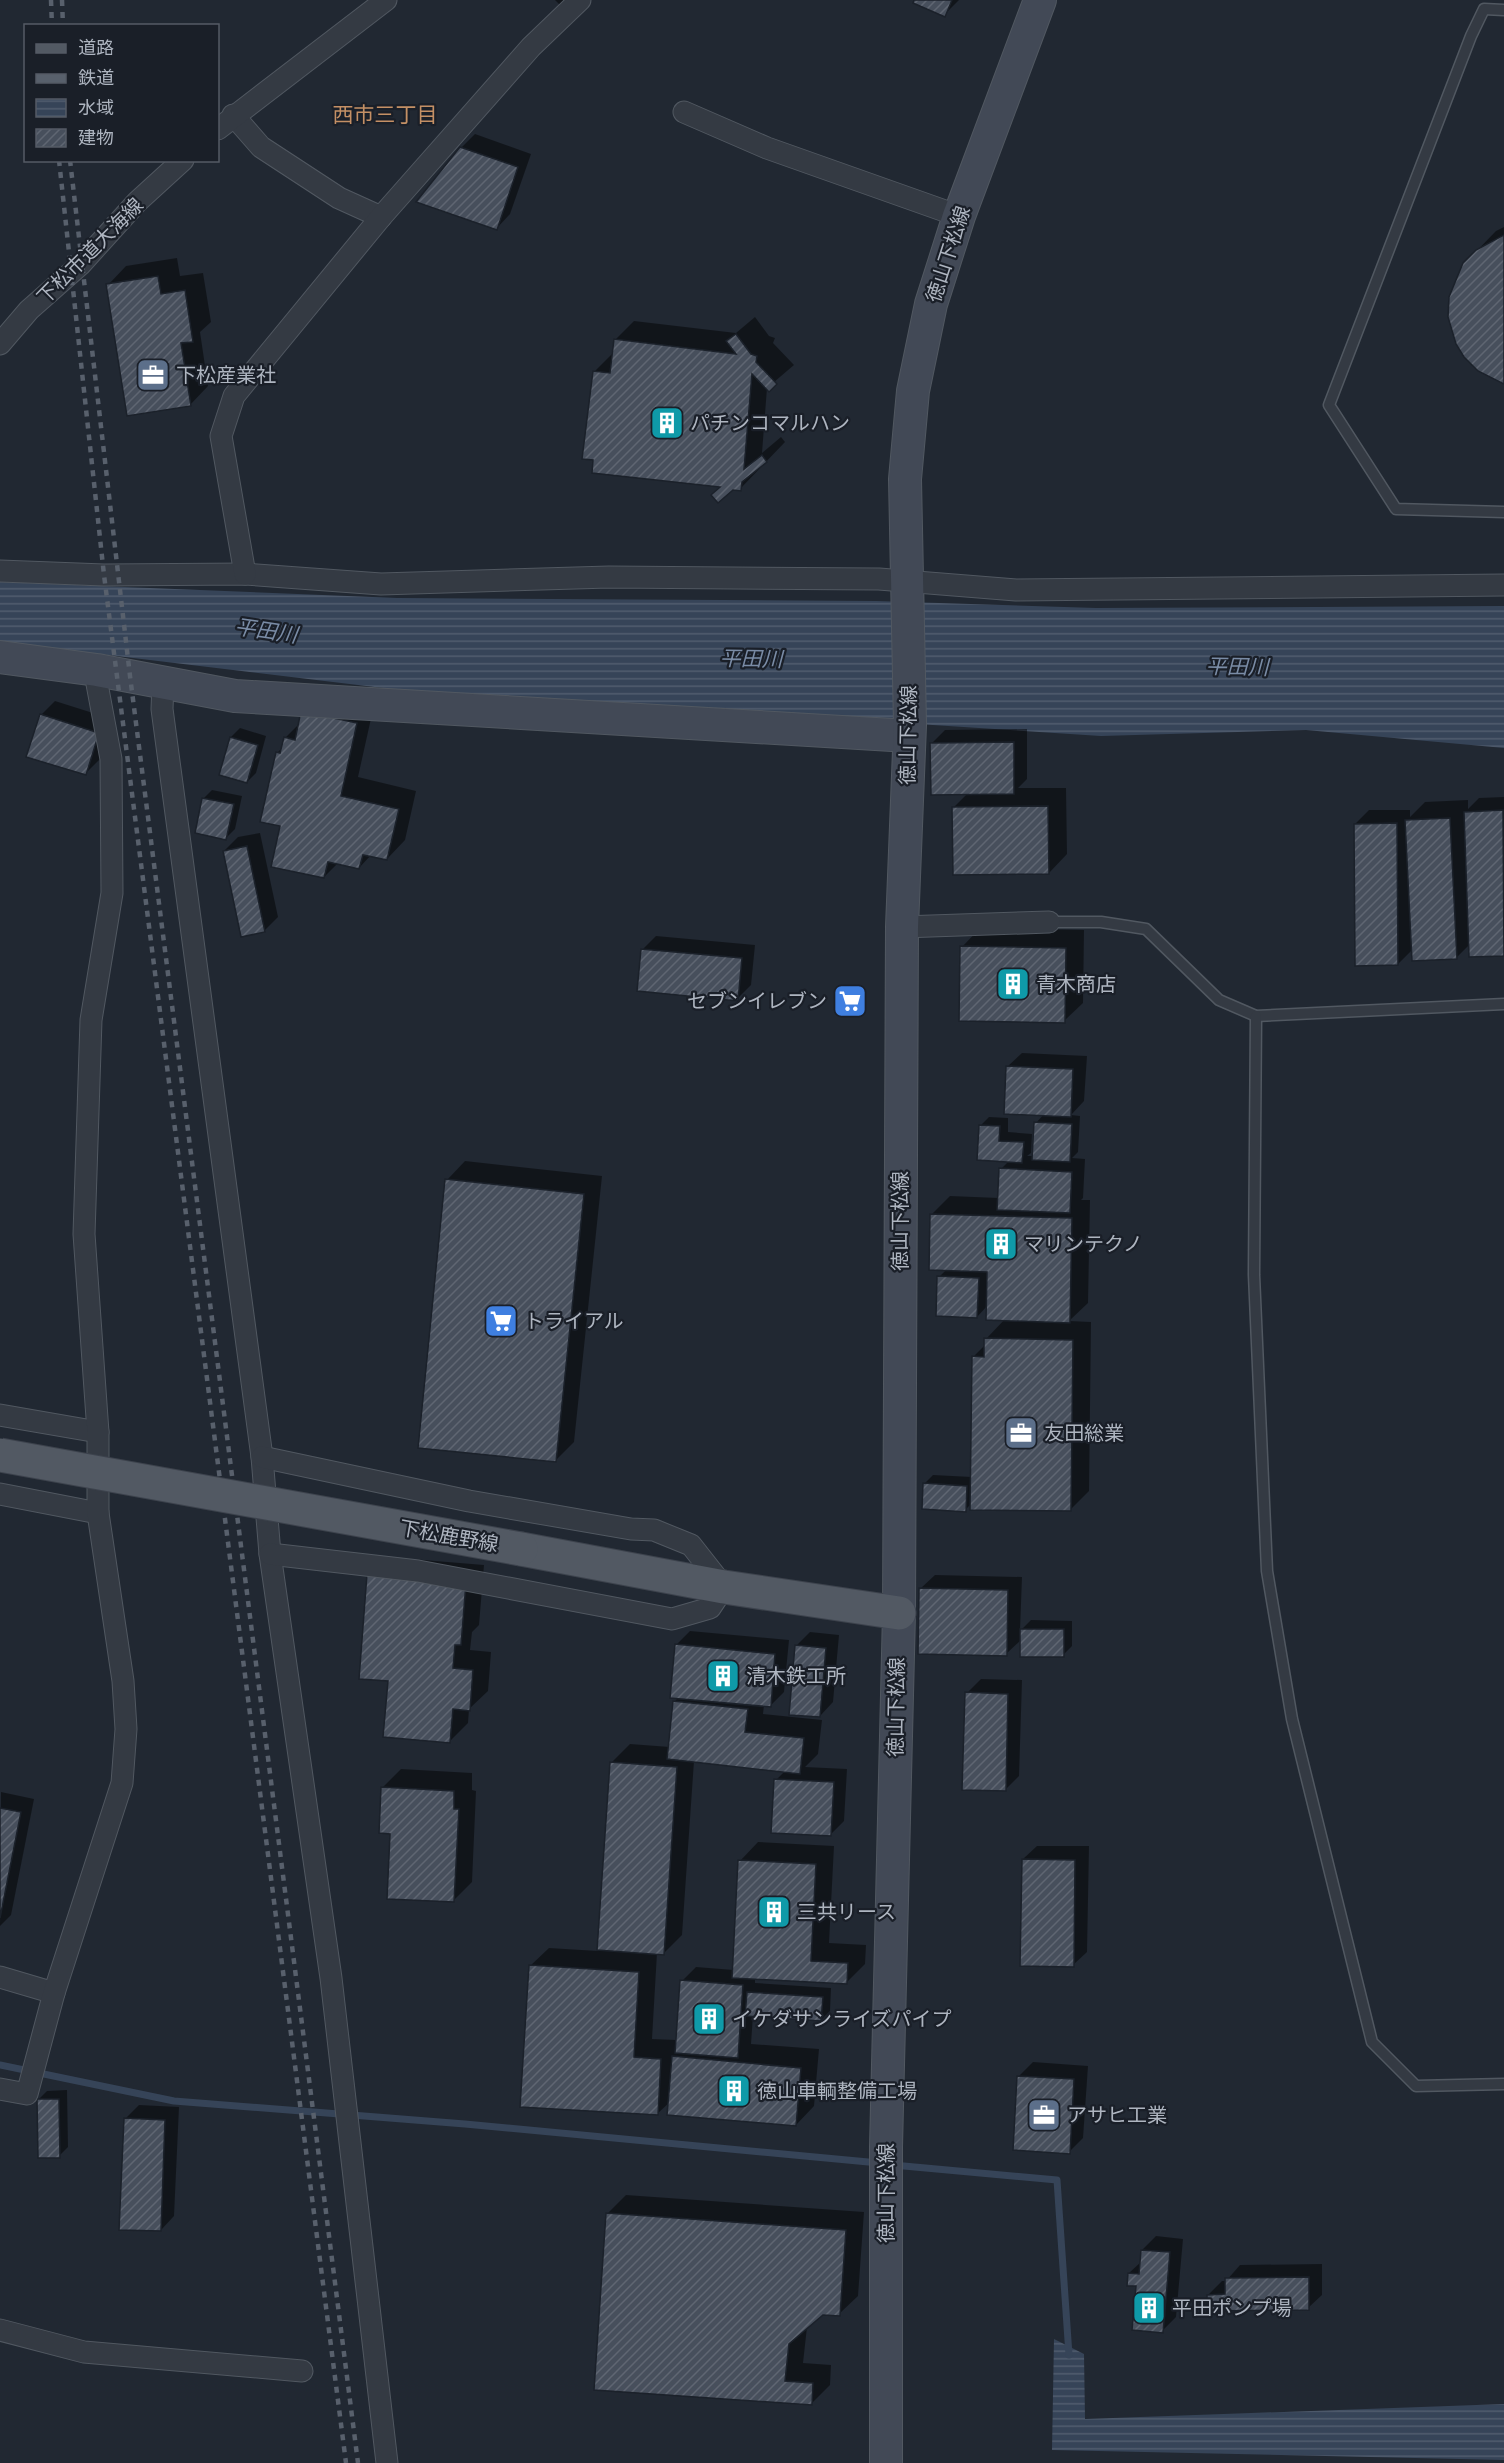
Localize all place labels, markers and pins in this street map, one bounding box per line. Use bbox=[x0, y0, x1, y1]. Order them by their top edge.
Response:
office icon: 下松産業社 bbox=[135, 357, 171, 393]
place label: 下松産業社 bbox=[176, 361, 276, 388]
building icon: パチンコマルハン bbox=[649, 405, 685, 441]
place label: パチンコマルハン bbox=[690, 409, 850, 436]
building icon: 青木商店 bbox=[995, 966, 1031, 1002]
place label: 青木商店 bbox=[1036, 970, 1116, 997]
supermarket icon: セブンイレブン bbox=[832, 983, 868, 1019]
place label: セブンイレブン bbox=[687, 987, 827, 1014]
building icon: マリンテクノ bbox=[983, 1226, 1019, 1262]
place label: マリンテクノ bbox=[1024, 1230, 1143, 1257]
supermarket icon: トライアル bbox=[483, 1303, 519, 1339]
place label: トライアル bbox=[524, 1307, 624, 1334]
office icon: 友田総業 bbox=[1003, 1415, 1039, 1451]
place label: 友田総業 bbox=[1044, 1419, 1124, 1446]
building icon: 清木鉄工所 bbox=[705, 1658, 741, 1694]
place label: 清木鉄工所 bbox=[746, 1662, 846, 1689]
building icon: 三共リース bbox=[756, 1894, 792, 1930]
place label: 三共リース bbox=[797, 1898, 896, 1925]
building icon: イケダサンライズパイプ bbox=[691, 2001, 727, 2037]
place label: イケダサンライズパイプ bbox=[732, 2005, 951, 2032]
building icon: 徳山車輌整備工場 bbox=[716, 2073, 752, 2109]
place label: 徳山車輌整備工場 bbox=[757, 2077, 917, 2104]
office icon: アサヒ工業 bbox=[1026, 2097, 1062, 2133]
place label: アサヒ工業 bbox=[1067, 2101, 1167, 2128]
building icon: 平田ポンプ場 bbox=[1131, 2290, 1167, 2326]
place label: 平田ポンプ場 bbox=[1172, 2294, 1291, 2321]

